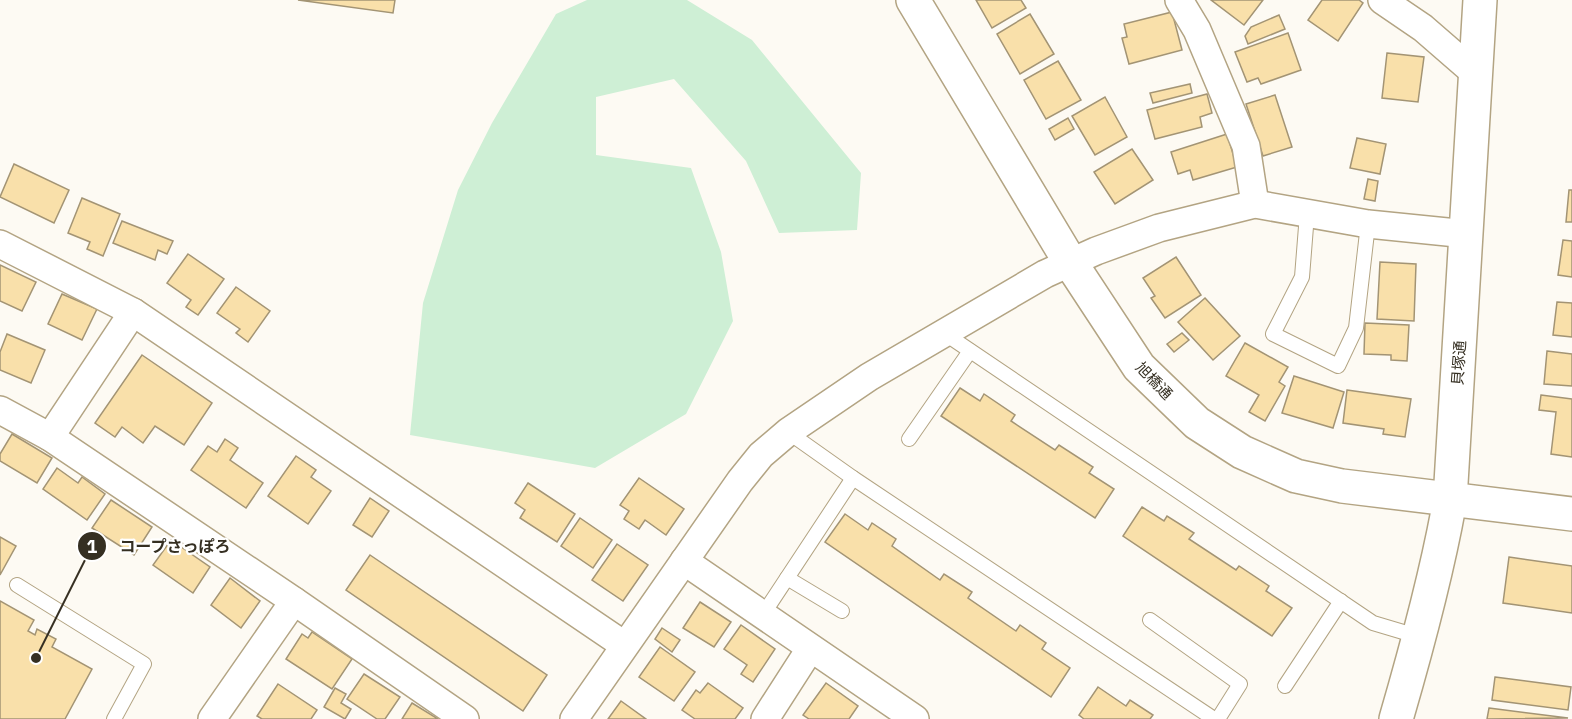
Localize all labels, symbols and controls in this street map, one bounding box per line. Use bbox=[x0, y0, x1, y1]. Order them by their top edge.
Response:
street label: 貝塚通 bbox=[1447, 340, 1470, 386]
street label: 旭橋通 bbox=[1132, 358, 1177, 403]
callout: コープさっぽろ bbox=[77, 529, 243, 563]
text: 1 bbox=[87, 535, 98, 558]
text: コープさっぽろ bbox=[119, 536, 231, 556]

